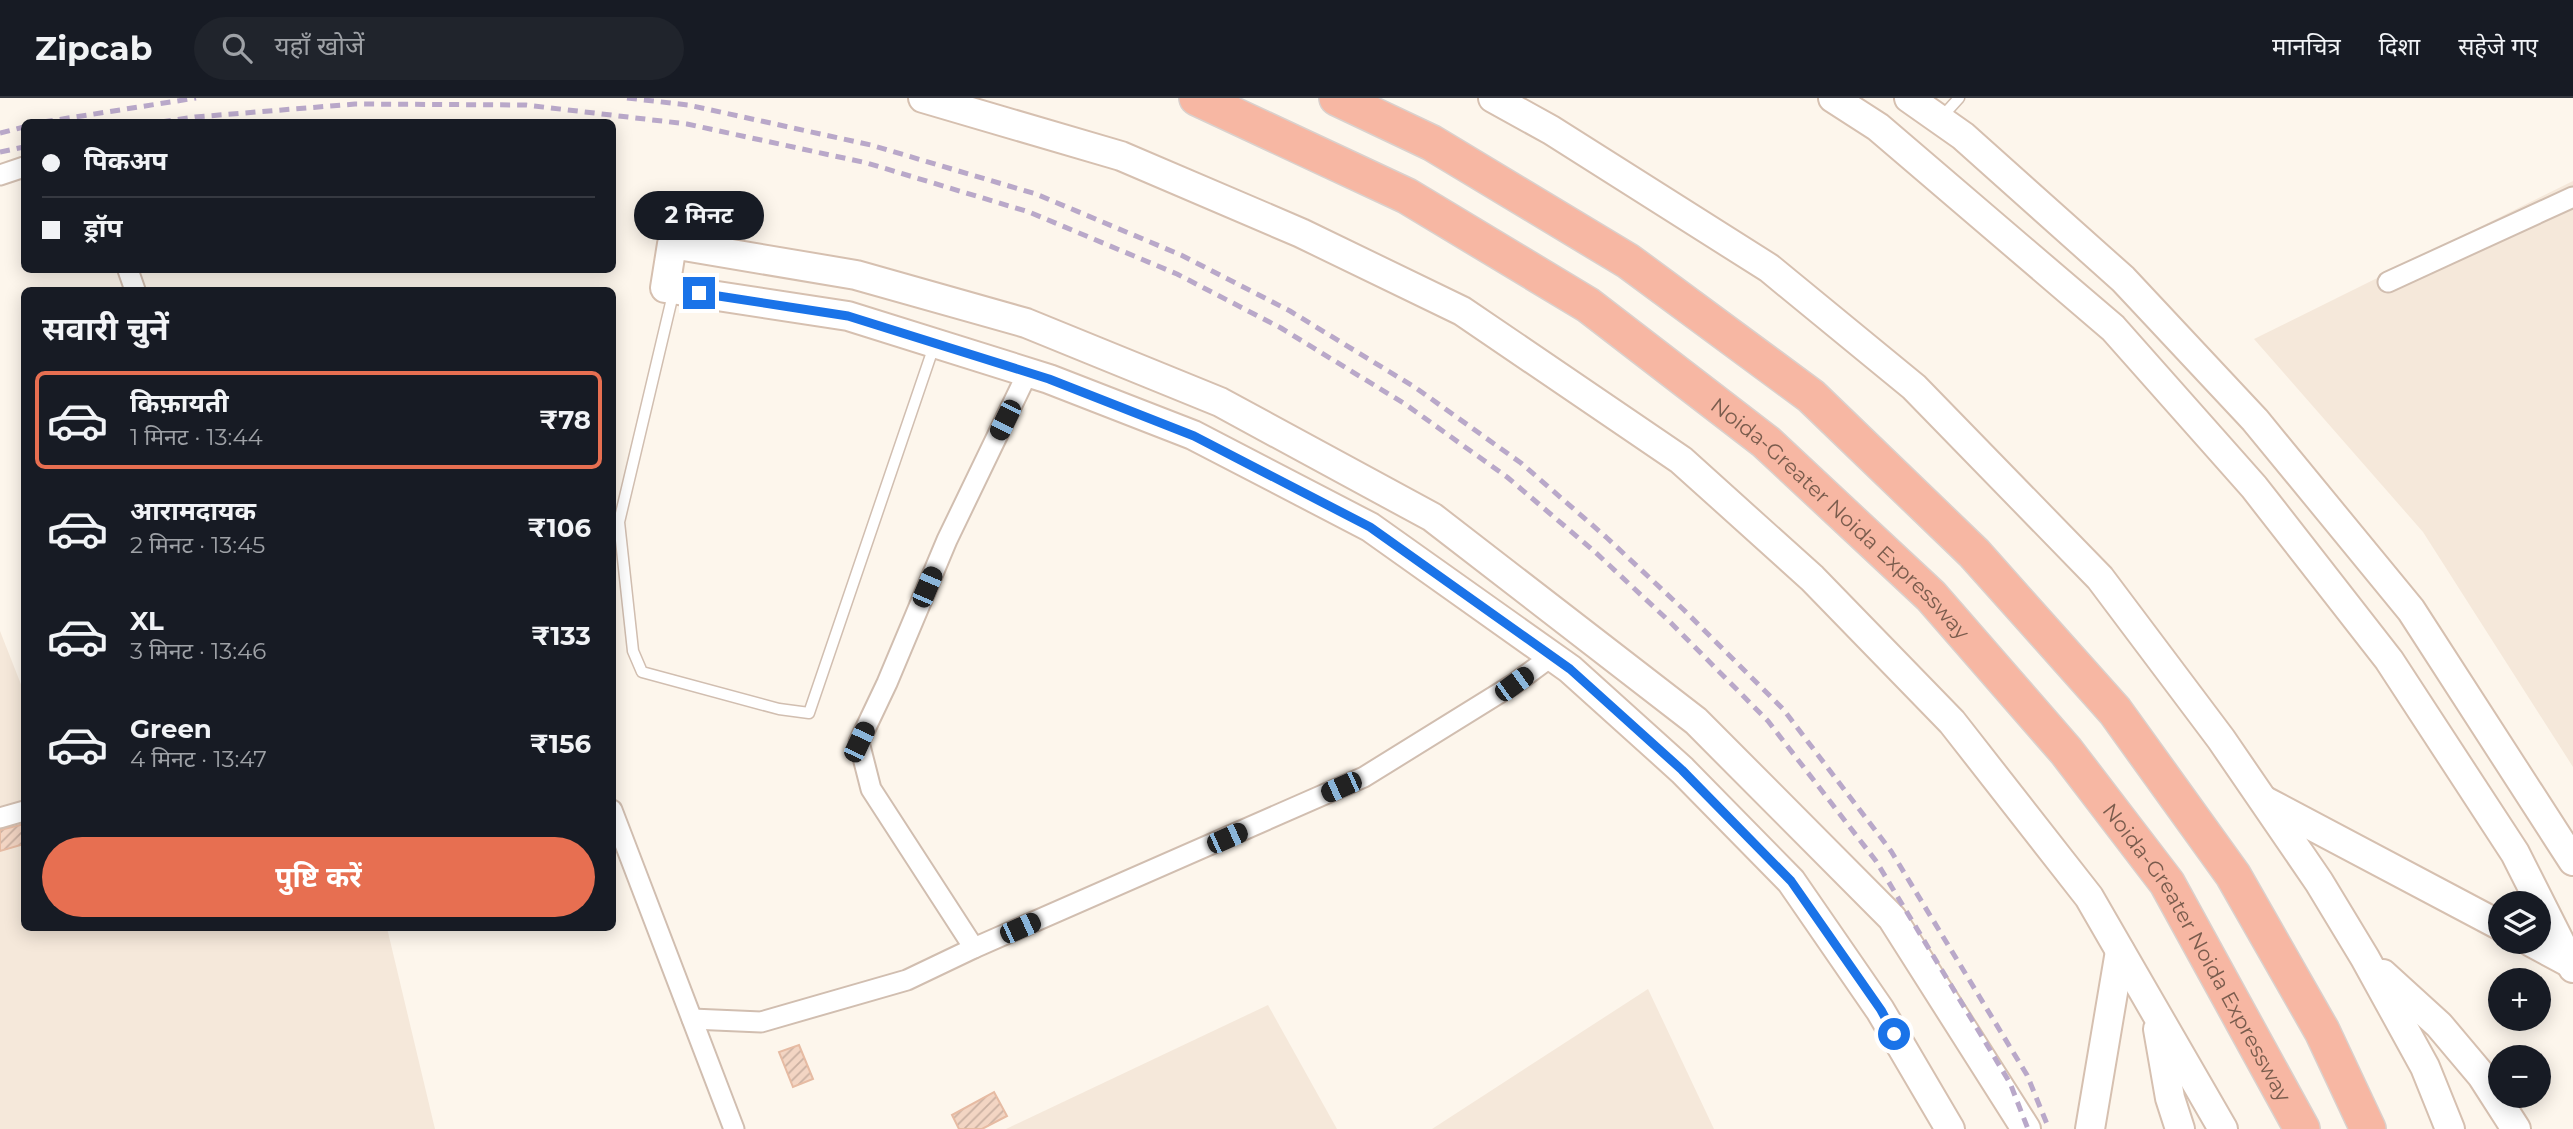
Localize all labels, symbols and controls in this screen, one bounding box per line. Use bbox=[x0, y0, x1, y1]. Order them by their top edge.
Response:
search box bbox=[194, 17, 684, 80]
text: Zipcab bbox=[35, 28, 152, 68]
icon: search bbox=[218, 29, 256, 67]
text: यहाँ खोजें bbox=[274, 30, 364, 62]
text: मानचित्र bbox=[2272, 32, 2341, 61]
text: दिशा bbox=[2379, 32, 2420, 61]
text: सहेजे गए bbox=[2458, 32, 2538, 61]
text: पिकअप bbox=[84, 145, 167, 177]
callout: 2 मिनट bbox=[634, 192, 764, 240]
text: 2 मिनट bbox=[665, 201, 733, 229]
text: ड्रॉप bbox=[84, 212, 122, 244]
route end bbox=[683, 277, 715, 309]
text: सवारी चुनें bbox=[42, 309, 169, 348]
text: किफ़ायती bbox=[130, 387, 229, 419]
icon: car bbox=[46, 389, 109, 452]
street label: Noida-Greater Noida Expressway bbox=[1706, 392, 1976, 645]
car bbox=[987, 397, 1024, 443]
text: ₹78 bbox=[539, 404, 591, 436]
text: 1 मिनट · 13:44 bbox=[130, 423, 263, 451]
text: आरामदायक bbox=[130, 495, 256, 527]
icon: car bbox=[46, 497, 109, 560]
text: ₹106 bbox=[528, 512, 591, 544]
text: 2 मिनट · 13:45 bbox=[130, 531, 265, 559]
car bbox=[910, 564, 945, 610]
icon: car bbox=[46, 605, 109, 668]
text: XL bbox=[130, 605, 164, 637]
text: ₹133 bbox=[531, 620, 591, 652]
text: 3 मिनट · 13:46 bbox=[130, 637, 266, 665]
car bbox=[1491, 663, 1538, 705]
icon: car bbox=[46, 713, 109, 776]
text: Green bbox=[130, 713, 212, 745]
car bbox=[841, 719, 878, 765]
text: ₹156 bbox=[530, 728, 591, 760]
text: 4 मिनट · 13:47 bbox=[130, 745, 267, 773]
car bbox=[1318, 769, 1365, 805]
street label: Noida-Greater Noida Expressway bbox=[2098, 798, 2297, 1106]
car bbox=[1204, 820, 1251, 856]
button: पुष्टि करें bbox=[42, 837, 595, 917]
map controls bbox=[2488, 891, 2551, 1108]
button: layers bbox=[2488, 891, 2551, 954]
car bbox=[997, 910, 1044, 946]
button: + bbox=[2488, 968, 2551, 1031]
route start bbox=[1878, 1018, 1910, 1050]
button: − bbox=[2488, 1045, 2551, 1108]

